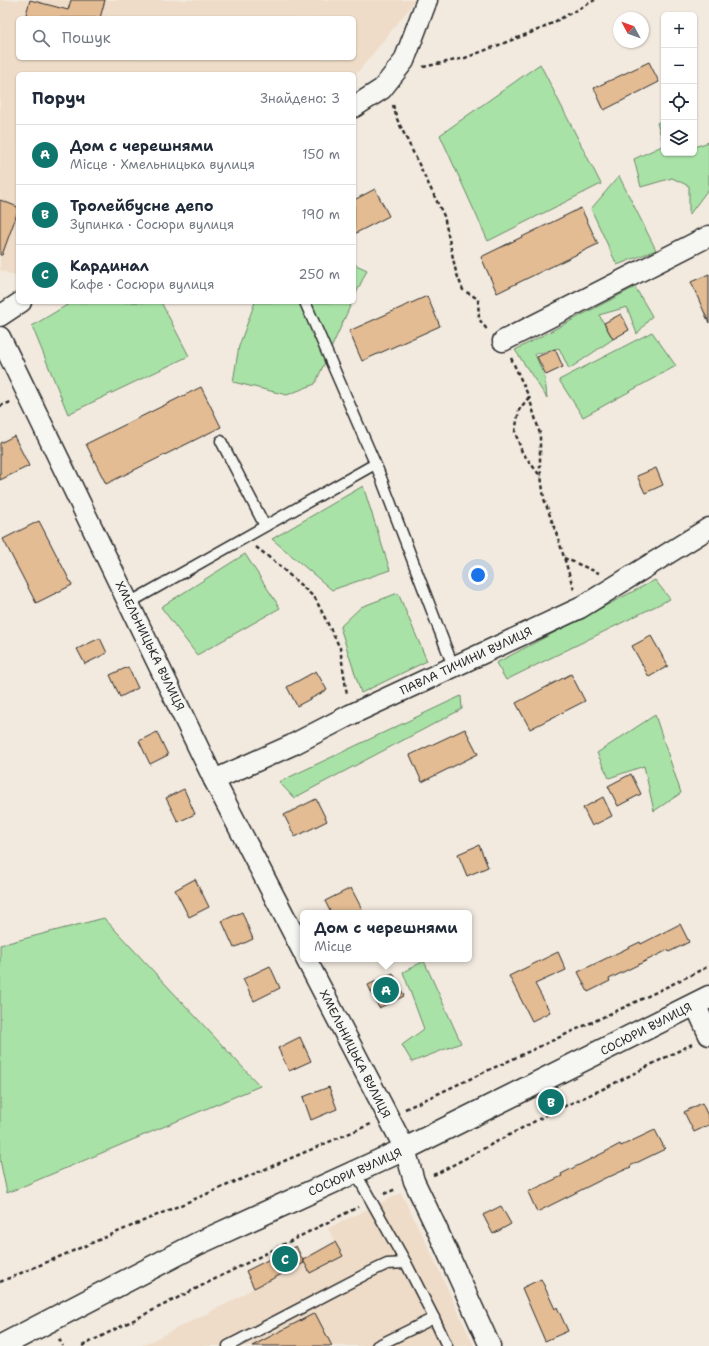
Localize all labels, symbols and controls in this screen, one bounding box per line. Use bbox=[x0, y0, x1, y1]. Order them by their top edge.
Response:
north arrow bbox=[613, 12, 649, 48]
map controls bbox=[661, 12, 697, 156]
button: + bbox=[661, 12, 697, 48]
search box bbox=[16, 16, 356, 60]
icon: search bbox=[30, 27, 52, 49]
text: Пошук bbox=[62, 28, 111, 48]
button: − bbox=[661, 48, 697, 84]
button: locate bbox=[661, 84, 697, 120]
text: Поруч bbox=[32, 87, 85, 109]
text: Знайдено: 3 bbox=[260, 90, 340, 107]
button: layers bbox=[661, 120, 697, 156]
text: Дом с черешнями bbox=[70, 136, 213, 156]
text: A bbox=[40, 146, 50, 163]
text: 150 m bbox=[302, 146, 340, 163]
text: Місце · Хмельницька вулиця bbox=[70, 156, 255, 173]
text: Тролейбусне депо bbox=[70, 196, 213, 216]
text: B bbox=[41, 206, 49, 223]
text: 190 m bbox=[301, 206, 340, 223]
text: Зупинка · Сосюри вулиця bbox=[70, 216, 234, 233]
text: Кардинал bbox=[70, 256, 149, 276]
text: C bbox=[41, 266, 49, 283]
text: 250 m bbox=[299, 266, 340, 283]
text: Кафе · Сосюри вулиця bbox=[70, 276, 214, 293]
your location bbox=[468, 565, 488, 585]
street label: ХМЕЛЬНИЦЬКА ВУЛИЦЯ bbox=[112, 579, 188, 713]
street label: ПАВЛА ТИЧИНИ ВУЛИЦЯ bbox=[397, 623, 535, 699]
popup bbox=[300, 910, 472, 962]
text: Дом с черешнями bbox=[314, 918, 458, 938]
text: Місце bbox=[314, 938, 352, 955]
pin: A bbox=[373, 975, 399, 1005]
street label: ХМЕЛЬНИЦЬКА ВУЛИЦЯ bbox=[316, 987, 394, 1121]
street label: СОСЮРИ ВУЛИЦЯ bbox=[597, 999, 695, 1059]
pin: B bbox=[538, 1087, 564, 1117]
street label: СОСЮРИ ВУЛИЦЯ bbox=[306, 1144, 404, 1200]
pin: C bbox=[272, 1244, 298, 1274]

